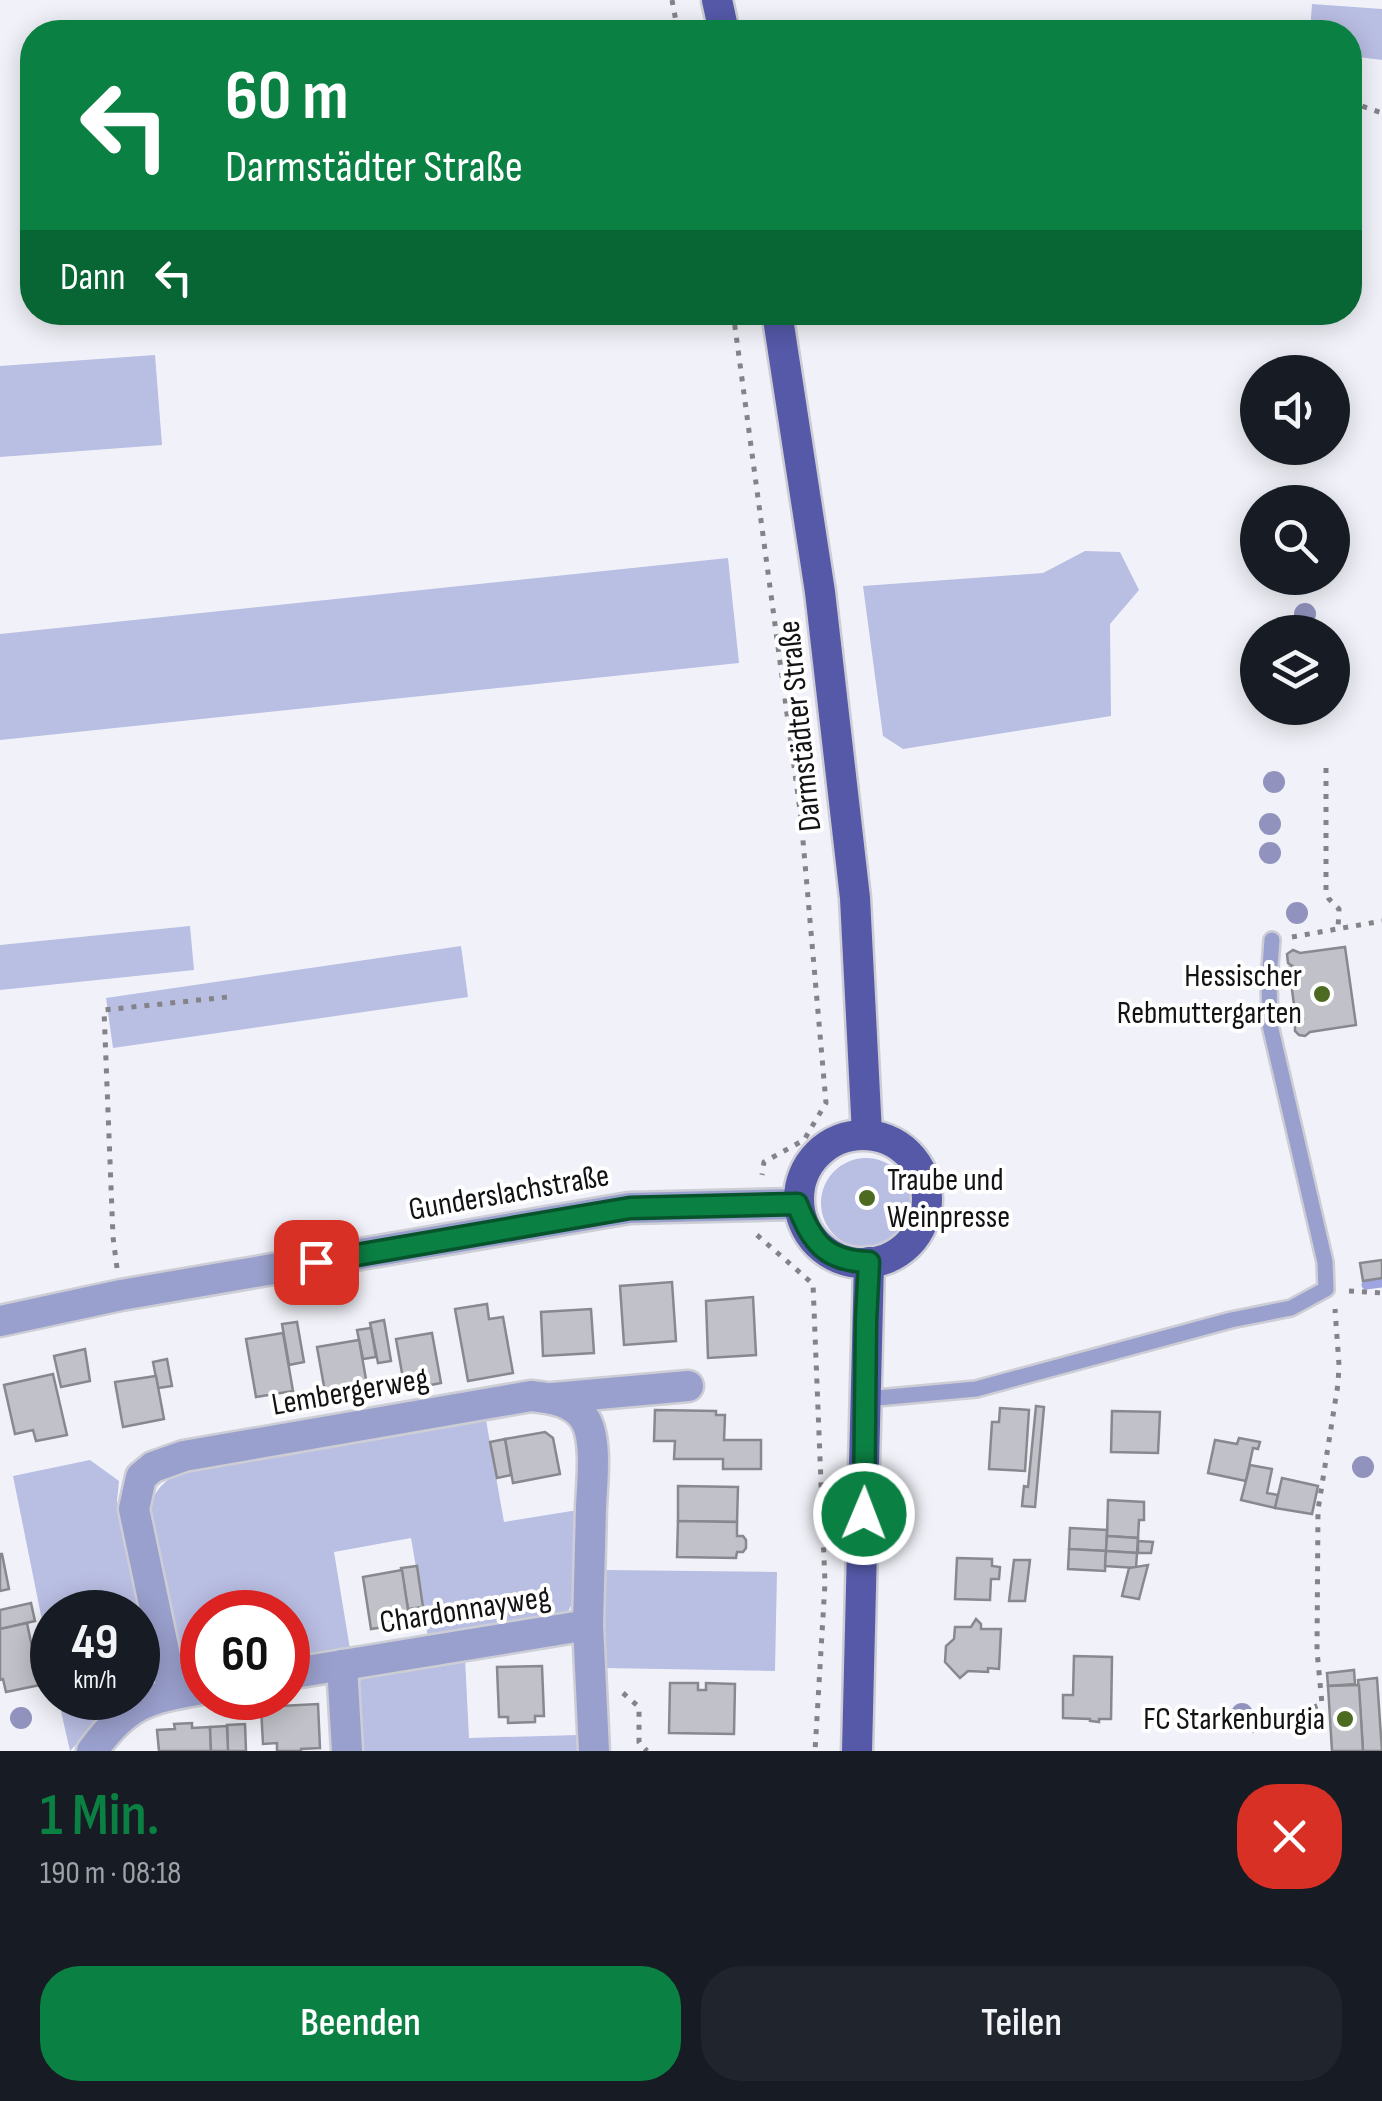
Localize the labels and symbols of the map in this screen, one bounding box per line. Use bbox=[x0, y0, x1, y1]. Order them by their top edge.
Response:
street label: Darmstädter Straße bbox=[770, 619, 830, 833]
place label: Hessischer Rebmuttergarten bbox=[1117, 957, 1302, 1033]
marker: Hessischer Rebmuttergarten bbox=[1311, 983, 1333, 1005]
street label: Gunderslachstraße bbox=[406, 1156, 612, 1230]
place label: Traube und Weinpresse bbox=[887, 1161, 1010, 1237]
marker: Traube und Weinpresse bbox=[856, 1187, 878, 1209]
pin bbox=[274, 1220, 359, 1305]
street label: Lembergerweg bbox=[269, 1359, 431, 1425]
position arrow bbox=[812, 1462, 916, 1566]
street label: Chardonnayweg bbox=[377, 1577, 553, 1643]
speed limit sign: 60 bbox=[180, 1590, 310, 1720]
place label: FC Starkenburgia bbox=[1143, 1700, 1325, 1739]
marker: FC Starkenburgia bbox=[1334, 1708, 1356, 1730]

